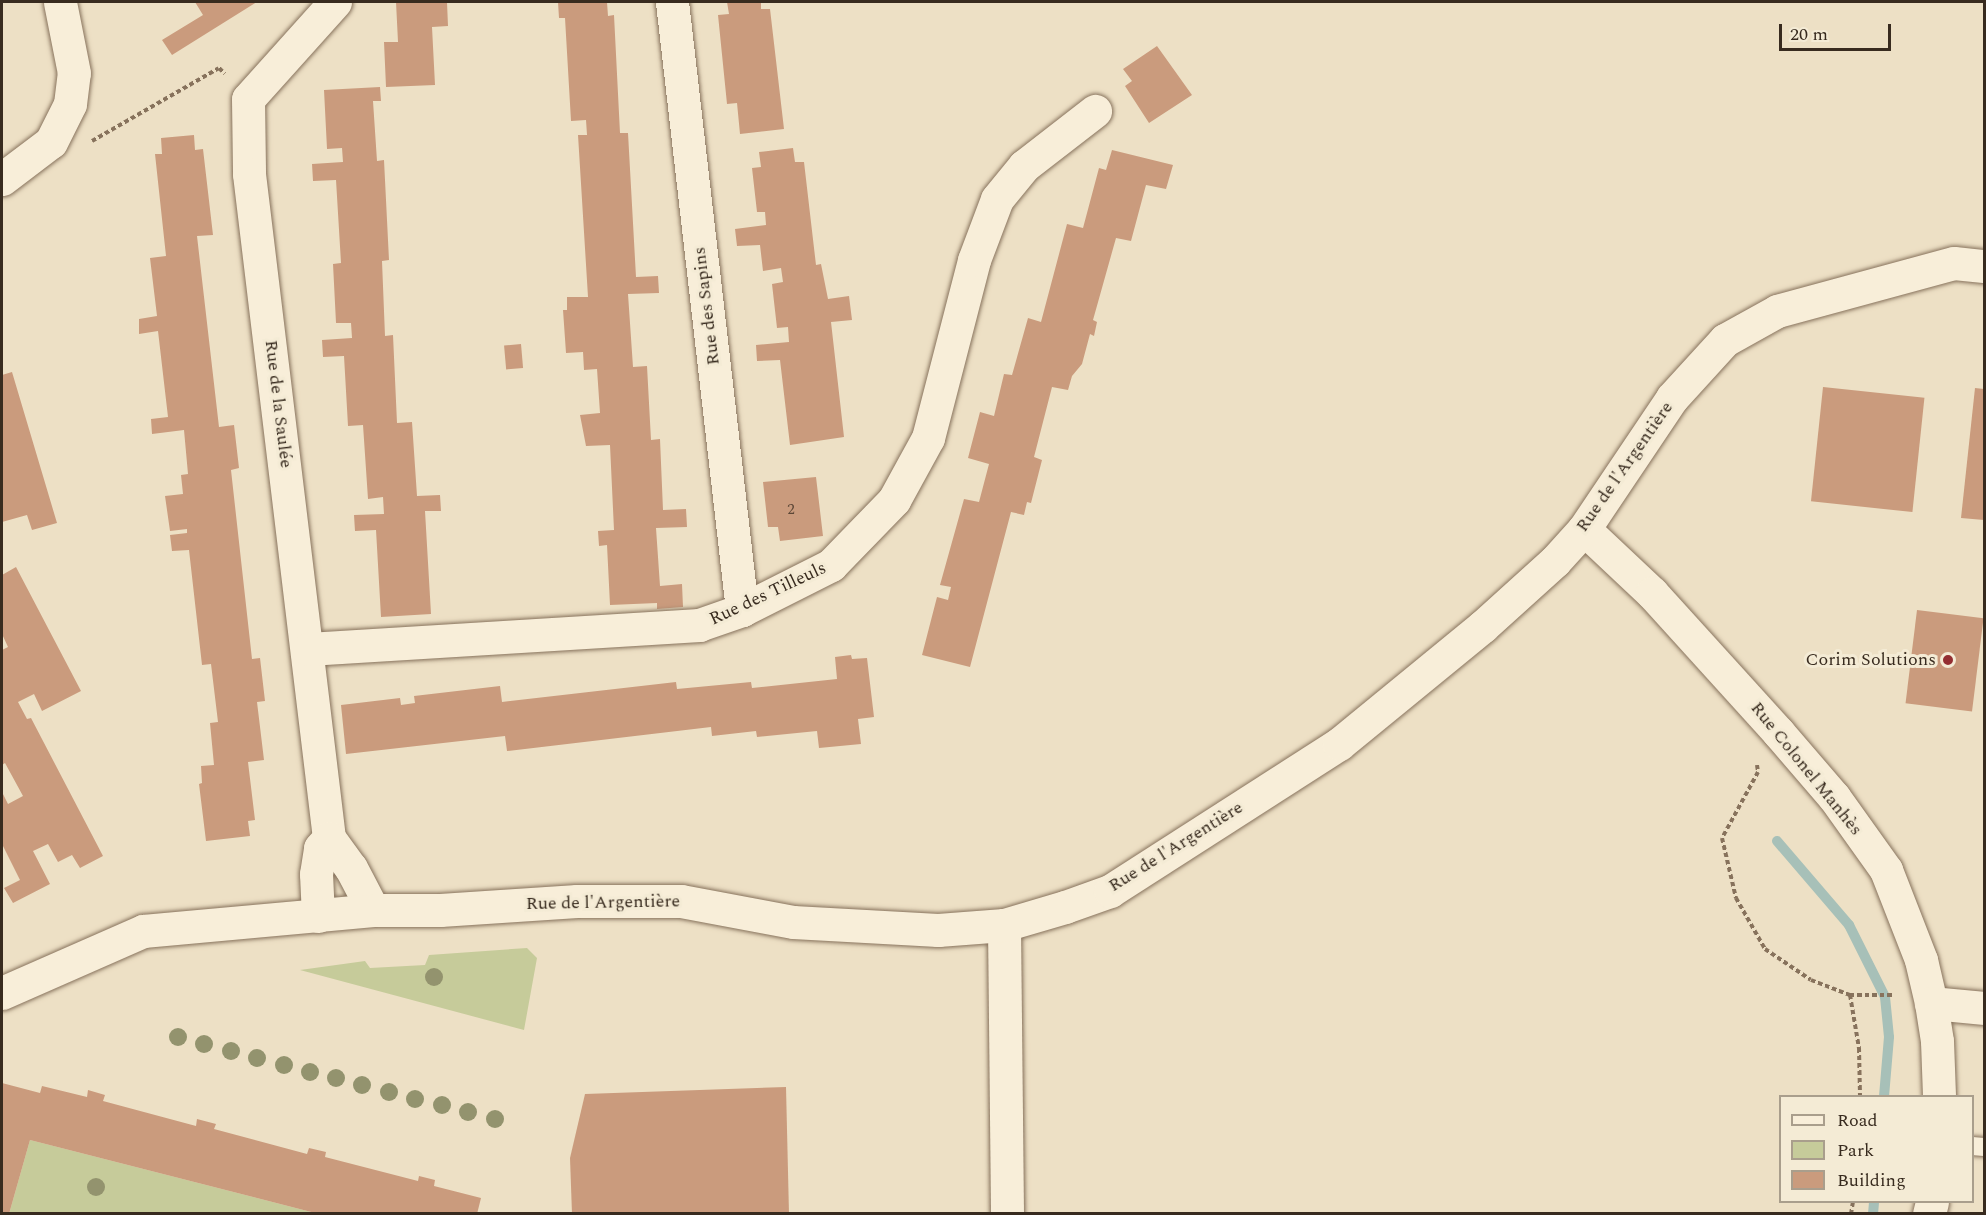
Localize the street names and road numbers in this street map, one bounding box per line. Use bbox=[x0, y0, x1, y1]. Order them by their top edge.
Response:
street label: Rue des Sapins bbox=[689, 246, 725, 366]
street label: Rue de la Saulée bbox=[259, 339, 297, 469]
street label: Rue de l'Argentière bbox=[1572, 398, 1678, 536]
street label: Rue des Tilleuls bbox=[706, 557, 830, 631]
street label: Rue Colonel Manhès bbox=[1746, 698, 1866, 840]
street label: Rue de l'Argentière bbox=[1105, 797, 1247, 897]
street label: Rue de l'Argentière bbox=[526, 891, 680, 915]

